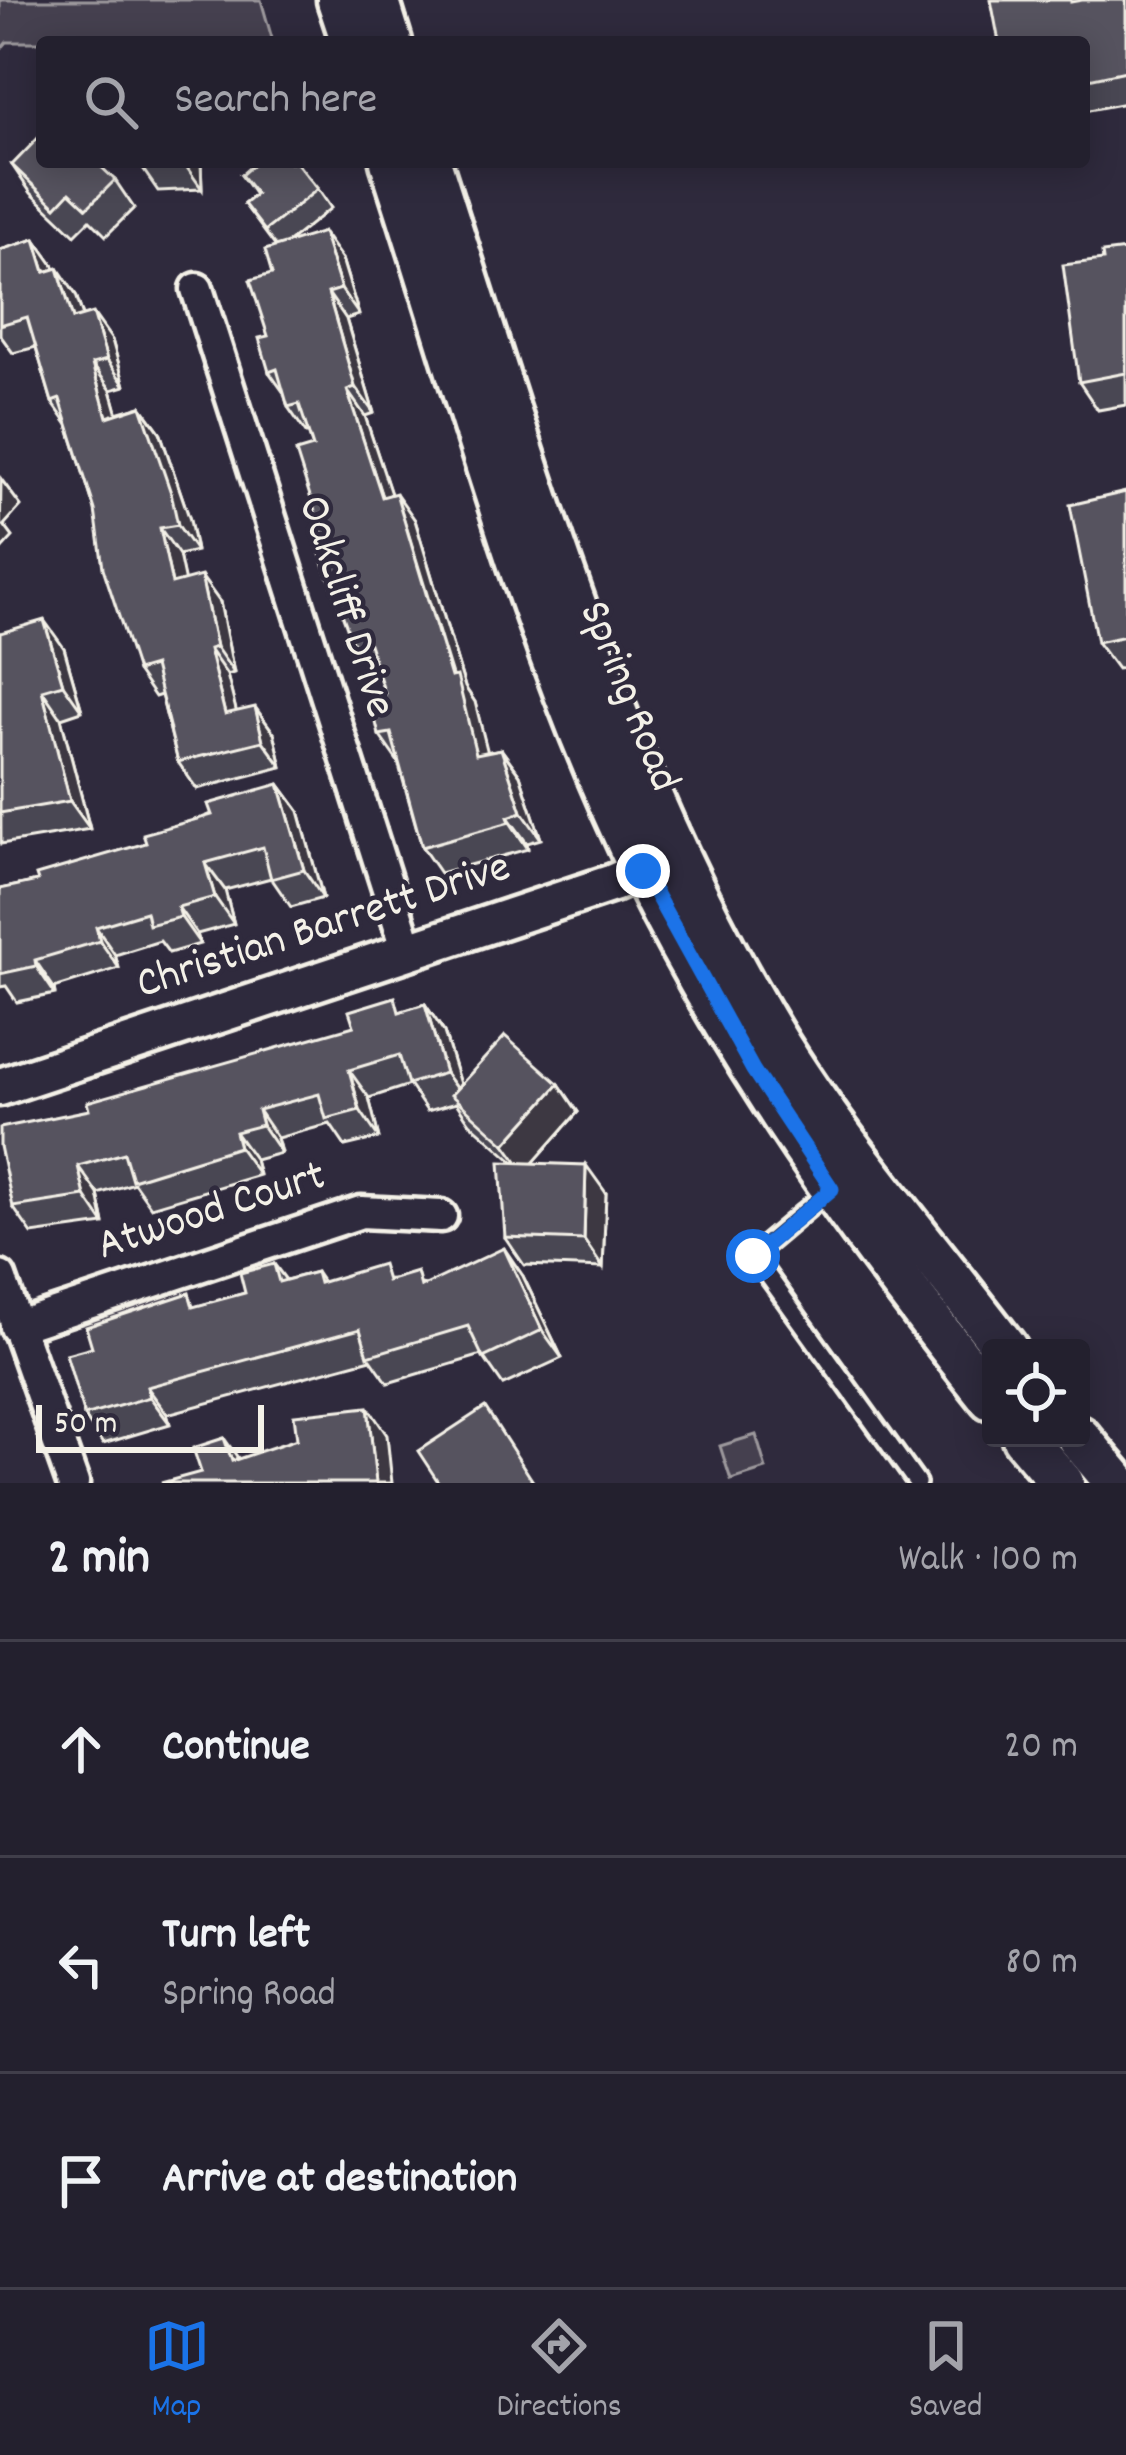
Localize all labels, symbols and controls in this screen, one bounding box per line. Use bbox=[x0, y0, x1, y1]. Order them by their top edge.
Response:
search box bbox=[36, 36, 1090, 168]
icon: search bbox=[78, 69, 144, 135]
text: Search here bbox=[174, 70, 377, 134]
street label: Oakcliff Drive bbox=[278, 488, 410, 726]
street label: Spring Road bbox=[560, 592, 694, 802]
street label: Christian Barrett Drive bbox=[129, 837, 519, 1019]
route end bbox=[616, 844, 670, 898]
street label: Atwood Court bbox=[90, 1146, 334, 1280]
route start bbox=[726, 1229, 780, 1283]
map controls bbox=[982, 1339, 1090, 1447]
button: locate bbox=[982, 1339, 1090, 1447]
scale bar bbox=[36, 1399, 264, 1452]
text: 50 m bbox=[54, 1402, 118, 1449]
text: 2 min bbox=[48, 1525, 150, 1597]
text: Walk · 100 m bbox=[898, 1534, 1078, 1589]
icon: ahead bbox=[48, 1716, 114, 1782]
text: Continue bbox=[162, 1717, 310, 1781]
text: 20 m bbox=[1004, 1721, 1078, 1776]
text: Turn left bbox=[162, 1905, 310, 1969]
icon: left bbox=[48, 1932, 114, 1998]
text: 80 m bbox=[1005, 1937, 1078, 1992]
text: Spring Road bbox=[162, 1969, 336, 2024]
icon: arrive bbox=[48, 2148, 114, 2214]
text: Arrive at destination bbox=[162, 2149, 517, 2213]
tab: Map bbox=[144, 2313, 210, 2432]
tab: Directions bbox=[497, 2313, 622, 2432]
tab: Saved bbox=[909, 2313, 982, 2432]

